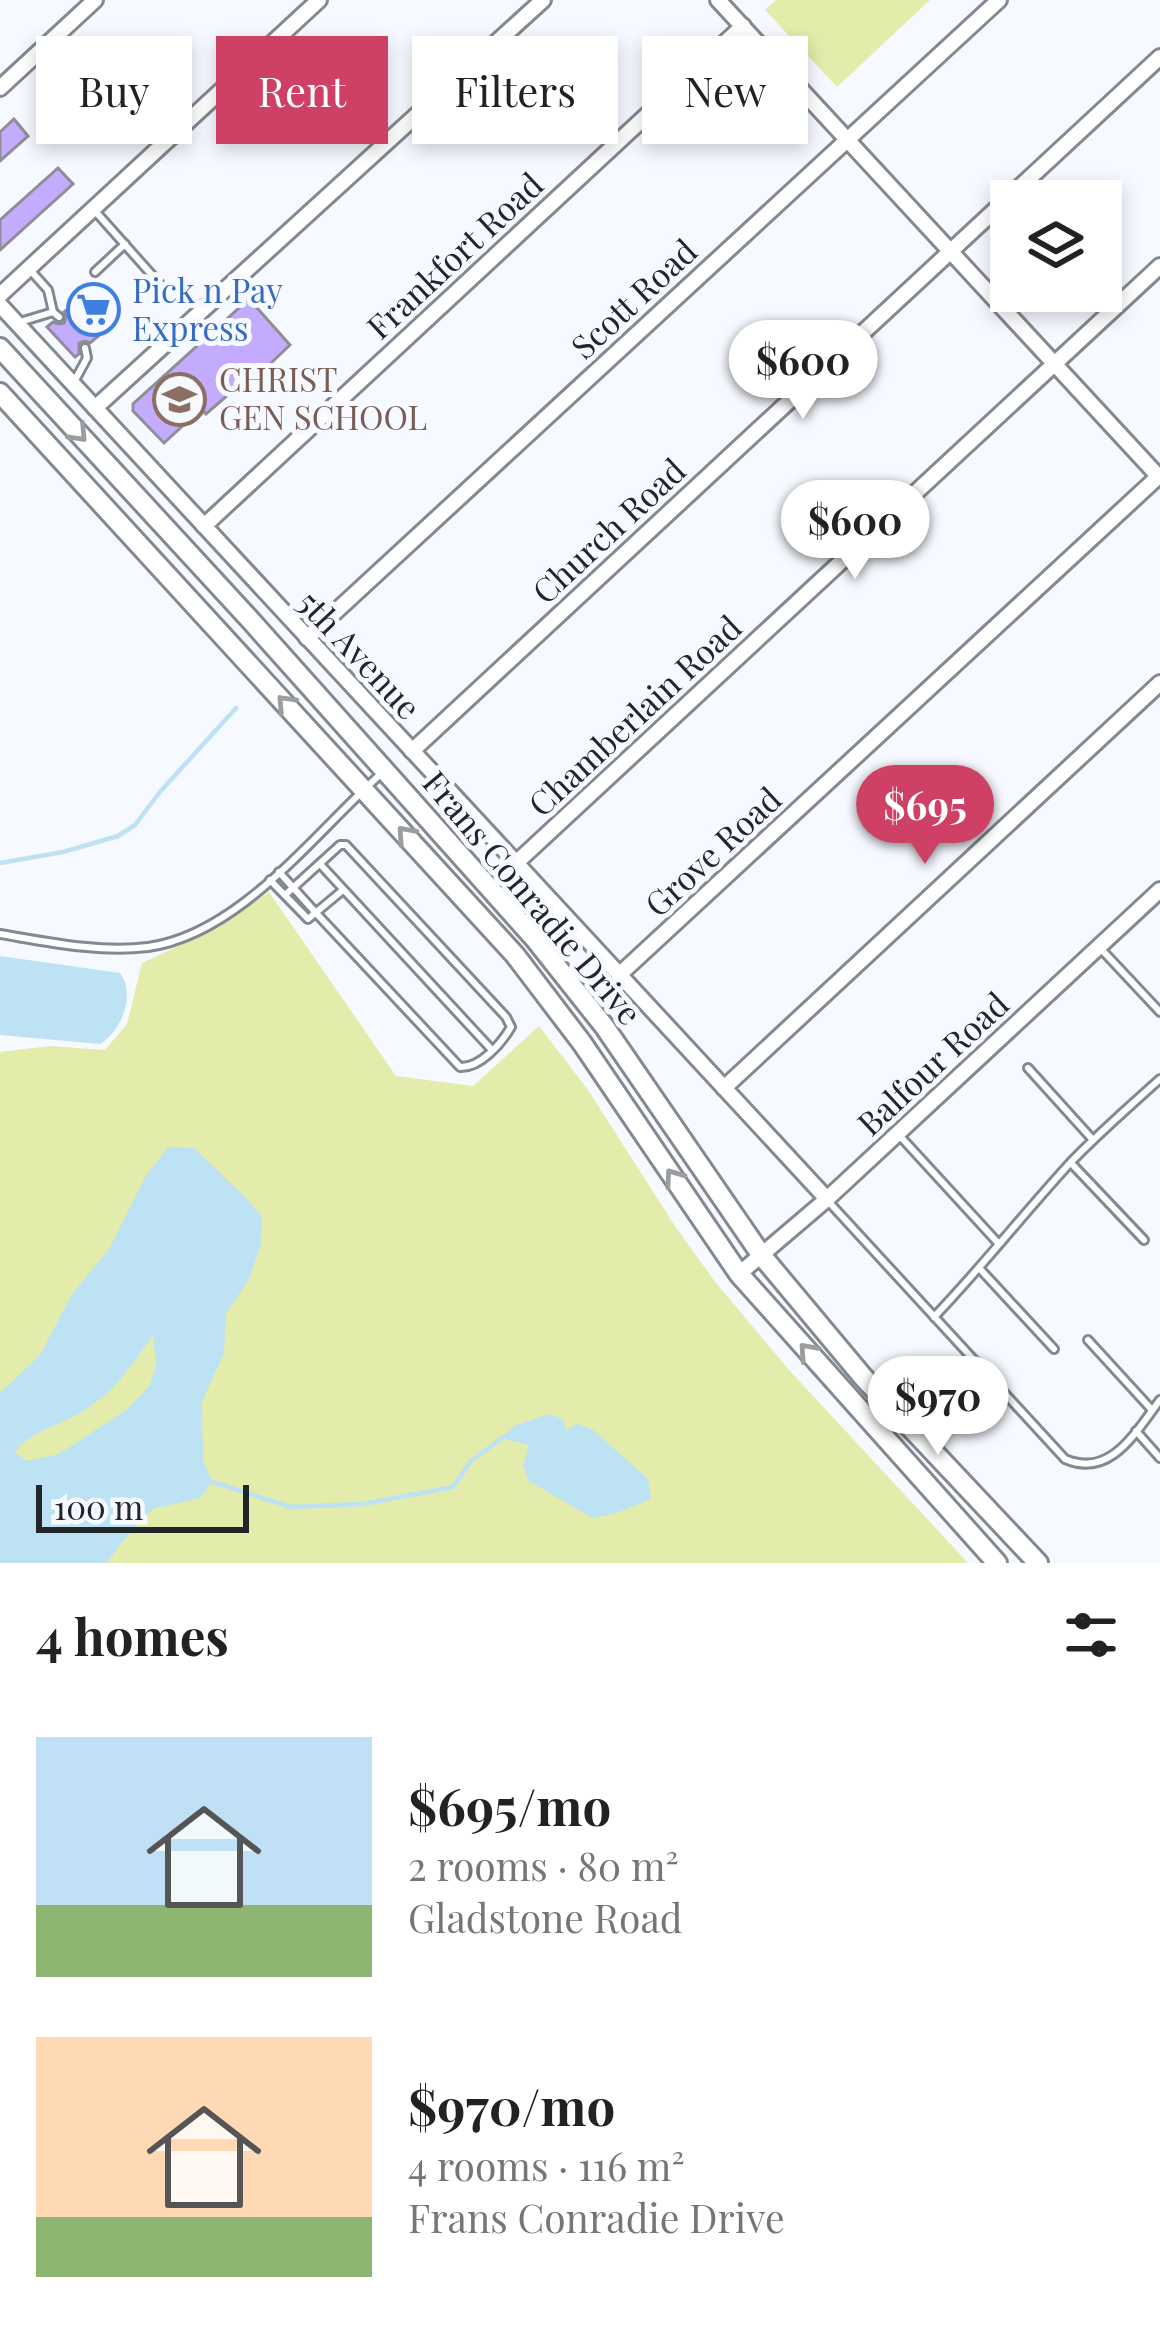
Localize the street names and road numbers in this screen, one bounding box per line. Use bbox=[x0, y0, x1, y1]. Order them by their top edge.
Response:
street label: Frankfort Road bbox=[356, 162, 551, 347]
street label: Scott Road bbox=[560, 228, 705, 367]
street label: Church Road bbox=[522, 447, 694, 612]
street label: 5th Avenue bbox=[290, 580, 431, 727]
street label: Chamberlain Road bbox=[518, 604, 749, 825]
street label: Frans Conradie Drive bbox=[414, 761, 653, 1033]
street label: Grove Road bbox=[634, 776, 789, 925]
street label: Balfour Road bbox=[847, 981, 1017, 1144]

